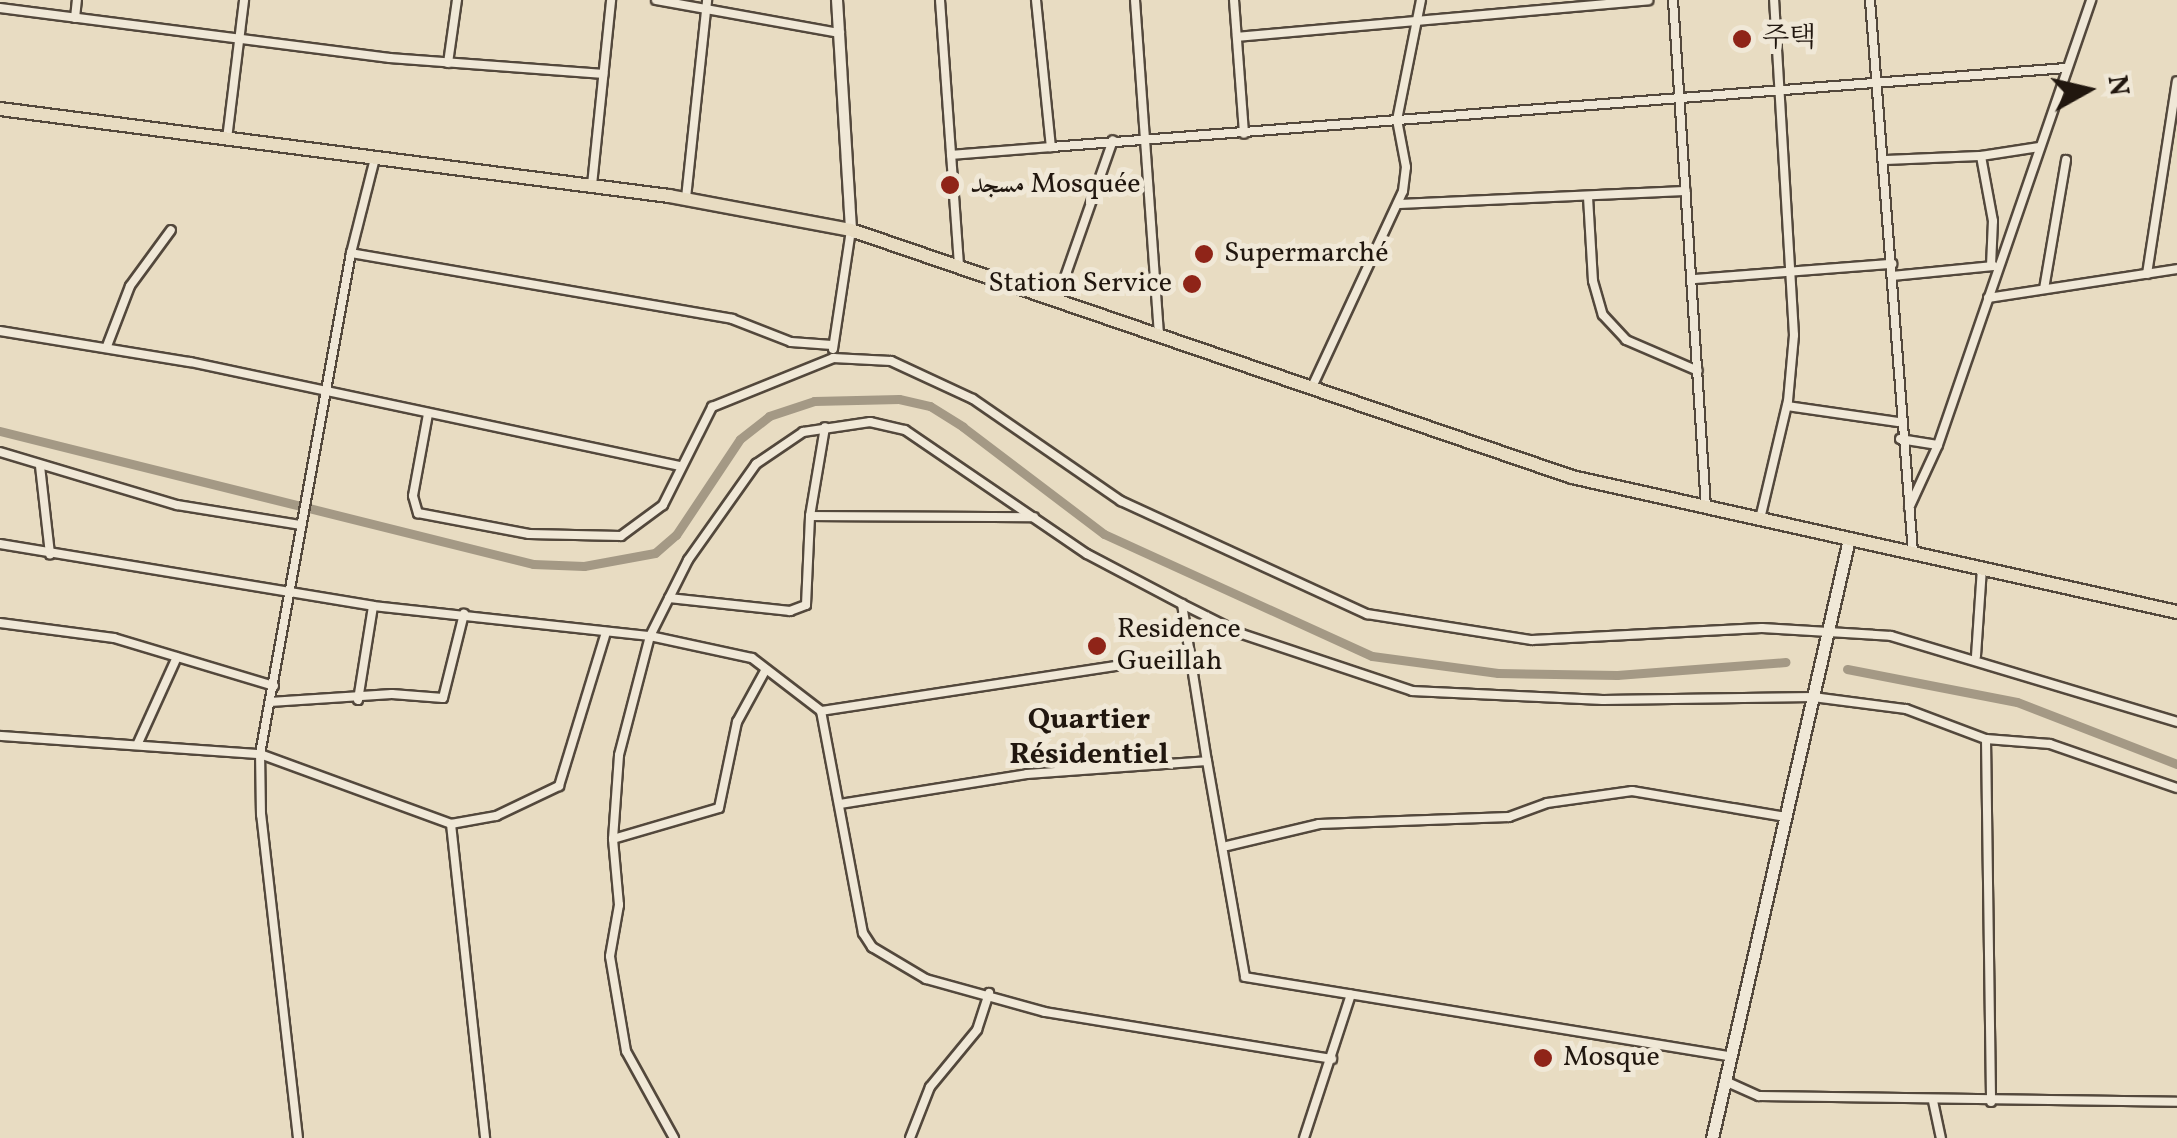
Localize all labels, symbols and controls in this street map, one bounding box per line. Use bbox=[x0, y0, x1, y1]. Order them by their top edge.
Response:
place label: 주택 bbox=[1762, 22, 1816, 56]
marker: 주택 bbox=[1731, 28, 1753, 50]
north arrow bbox=[2037, 40, 2137, 140]
text: N bbox=[2096, 73, 2138, 99]
place label: مسجد Mosquée bbox=[970, 168, 1141, 202]
marker: مسجد Mosquée bbox=[939, 174, 961, 196]
place label: Supermarché bbox=[1224, 237, 1389, 271]
marker: Supermarché bbox=[1193, 243, 1215, 265]
place label: Station Service bbox=[988, 267, 1172, 301]
marker: Station Service bbox=[1181, 273, 1203, 295]
place label: Residence Gueillah bbox=[1117, 613, 1241, 679]
marker: Residence Gueillah bbox=[1086, 635, 1108, 657]
district label: Quartier Résidentiel bbox=[1009, 702, 1169, 772]
place label: Mosque bbox=[1563, 1041, 1660, 1075]
marker: Mosque bbox=[1532, 1047, 1554, 1069]

